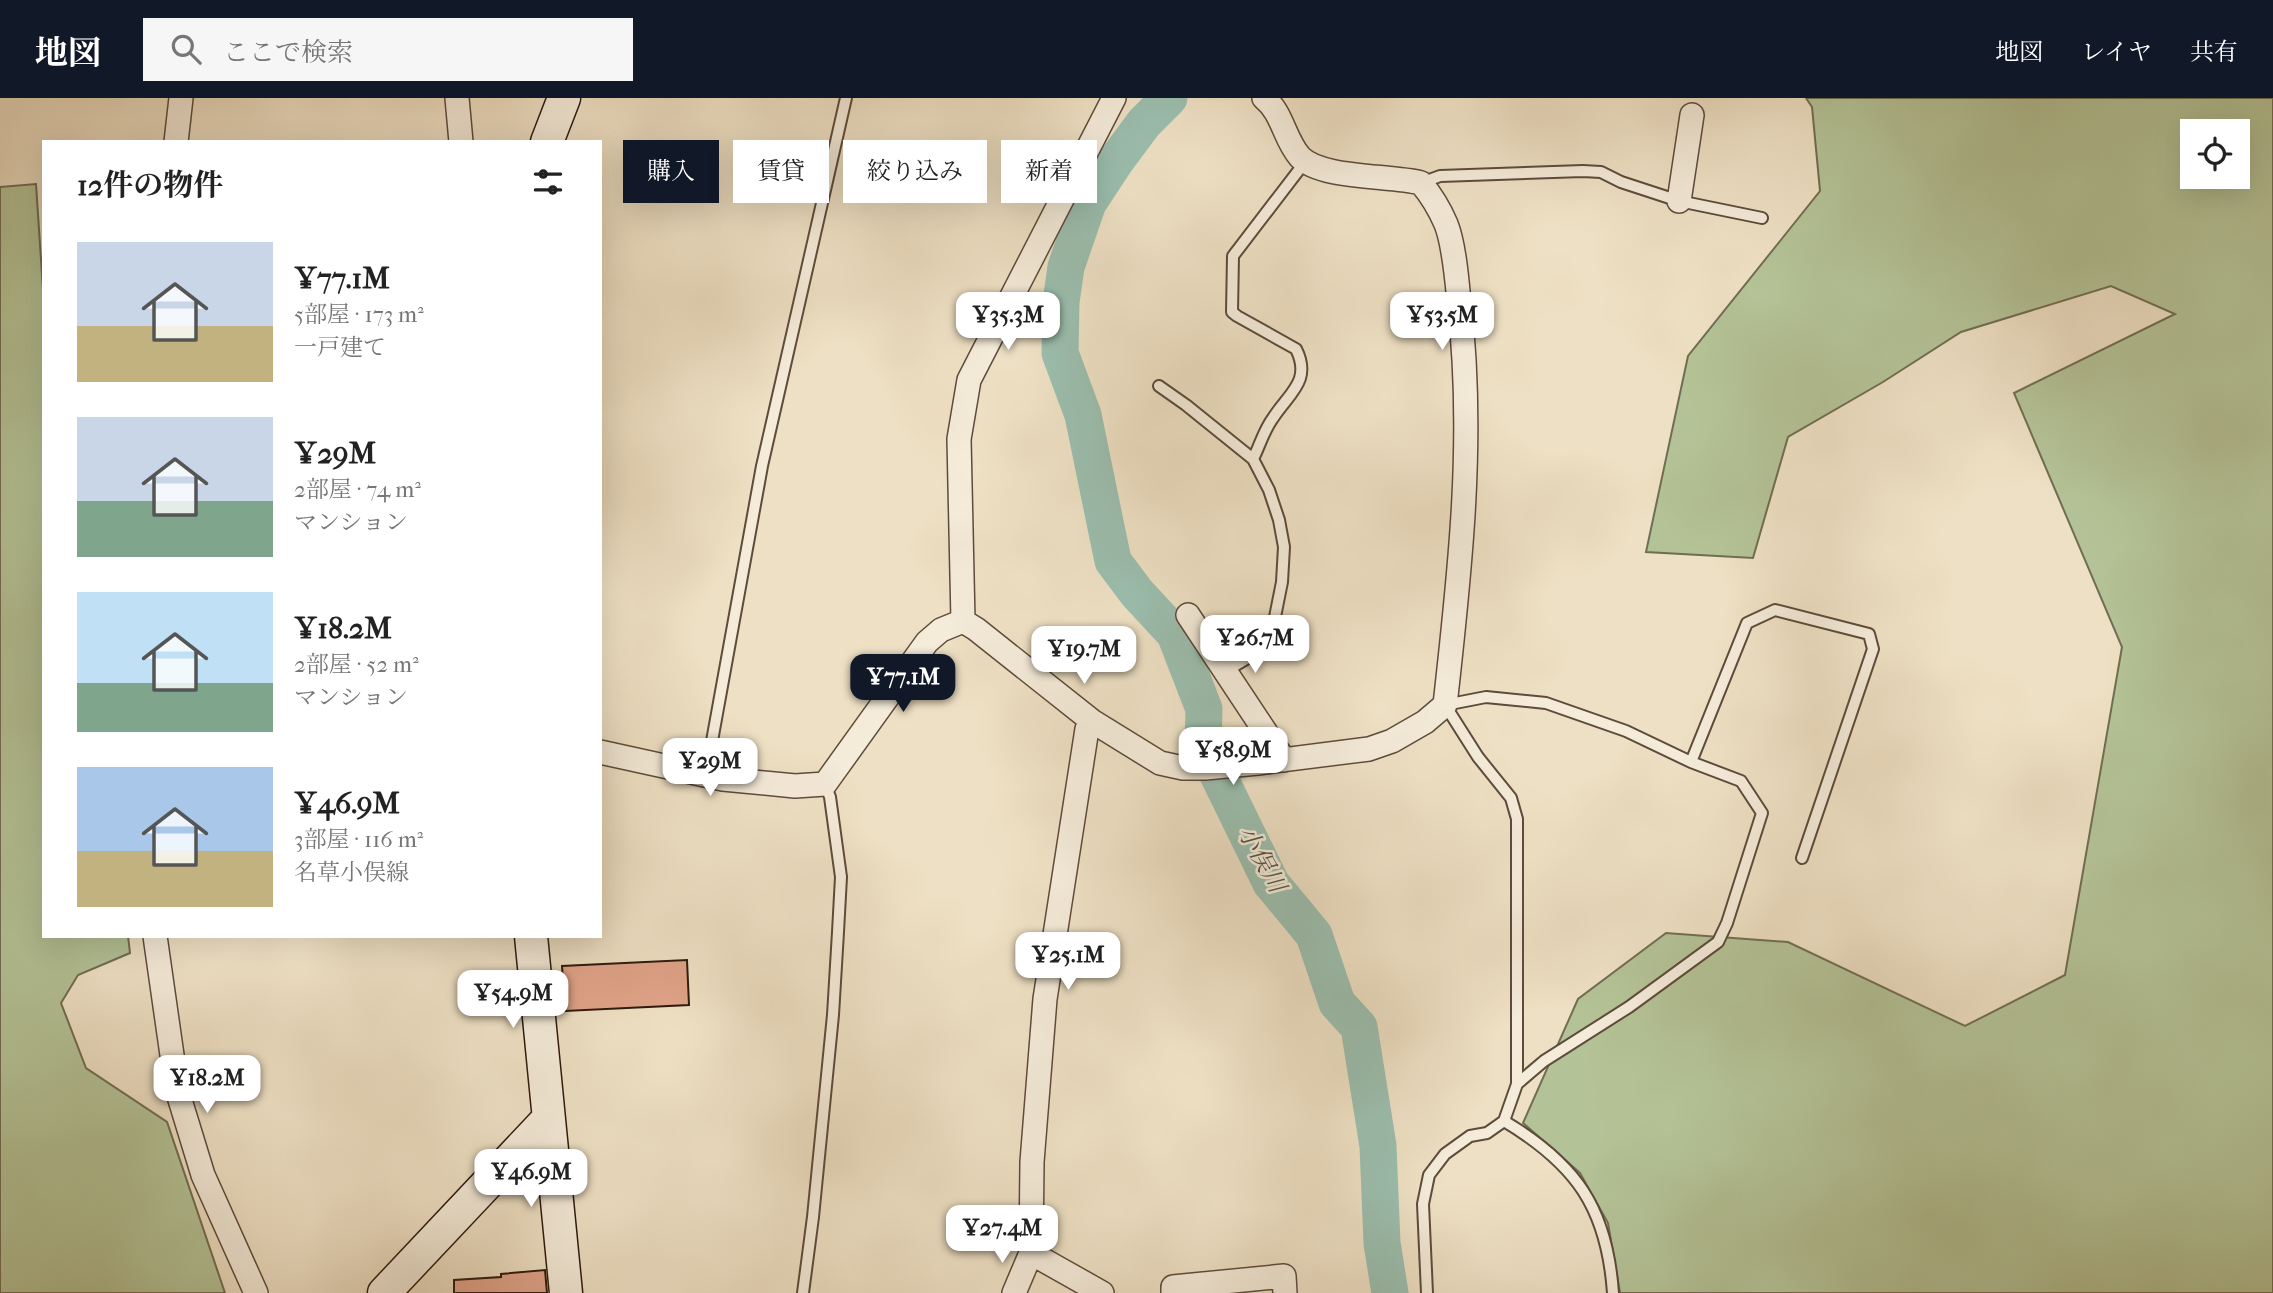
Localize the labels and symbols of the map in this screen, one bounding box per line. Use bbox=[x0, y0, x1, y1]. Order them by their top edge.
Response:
pin: ¥35.3M bbox=[951, 292, 1065, 352]
pin: ¥53.5M bbox=[1385, 292, 1499, 352]
pin: ¥26.7M bbox=[1198, 616, 1312, 675]
pin: ¥19.7M bbox=[1027, 626, 1141, 686]
pin: ¥77.1M bbox=[846, 654, 960, 714]
pin: ¥58.9M bbox=[1176, 728, 1290, 787]
pin: ¥29M bbox=[669, 738, 751, 798]
water label: 小俣川 bbox=[1232, 821, 1293, 900]
pin: ¥25.1M bbox=[1011, 932, 1125, 992]
pin: ¥54.9M bbox=[456, 970, 570, 1030]
pin: ¥18.2M bbox=[150, 1056, 264, 1115]
pin: ¥46.9M bbox=[474, 1150, 588, 1209]
pin: ¥27.4M bbox=[945, 1206, 1059, 1265]

